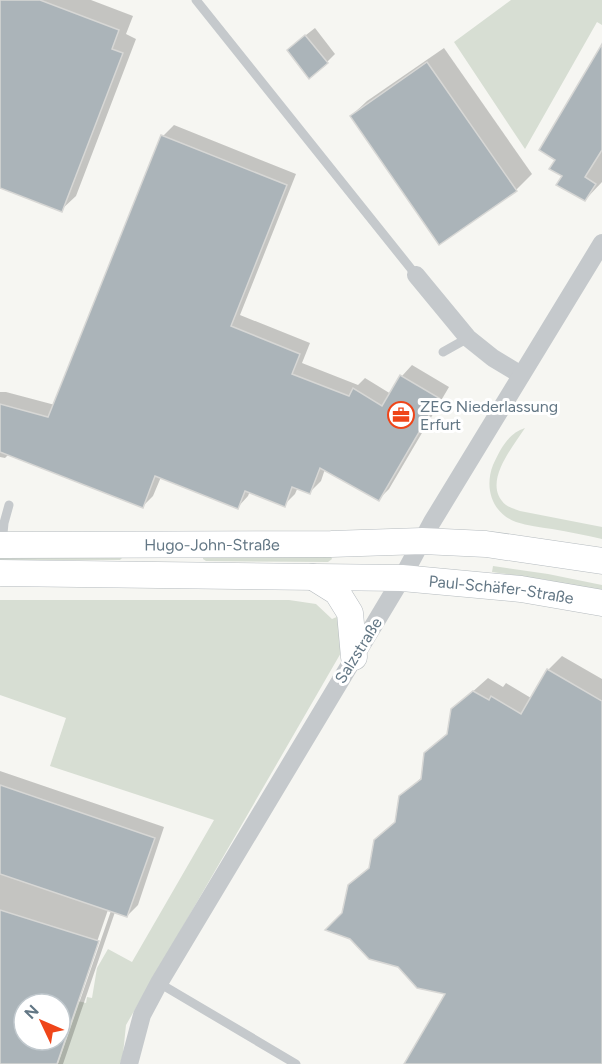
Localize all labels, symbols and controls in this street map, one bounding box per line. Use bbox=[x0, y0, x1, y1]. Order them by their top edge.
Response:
place label: ZEG Niederlassung Erfurt bbox=[420, 397, 558, 434]
office icon: ZEG Niederlassung Erfurt bbox=[386, 400, 416, 430]
street label: Hugo-John-Straße bbox=[144, 535, 280, 555]
street label: Paul-Schäfer-Straße bbox=[428, 572, 575, 608]
street label: Salzstraße bbox=[331, 614, 386, 687]
north arrow bbox=[12, 992, 72, 1052]
text: N bbox=[20, 1001, 43, 1023]

